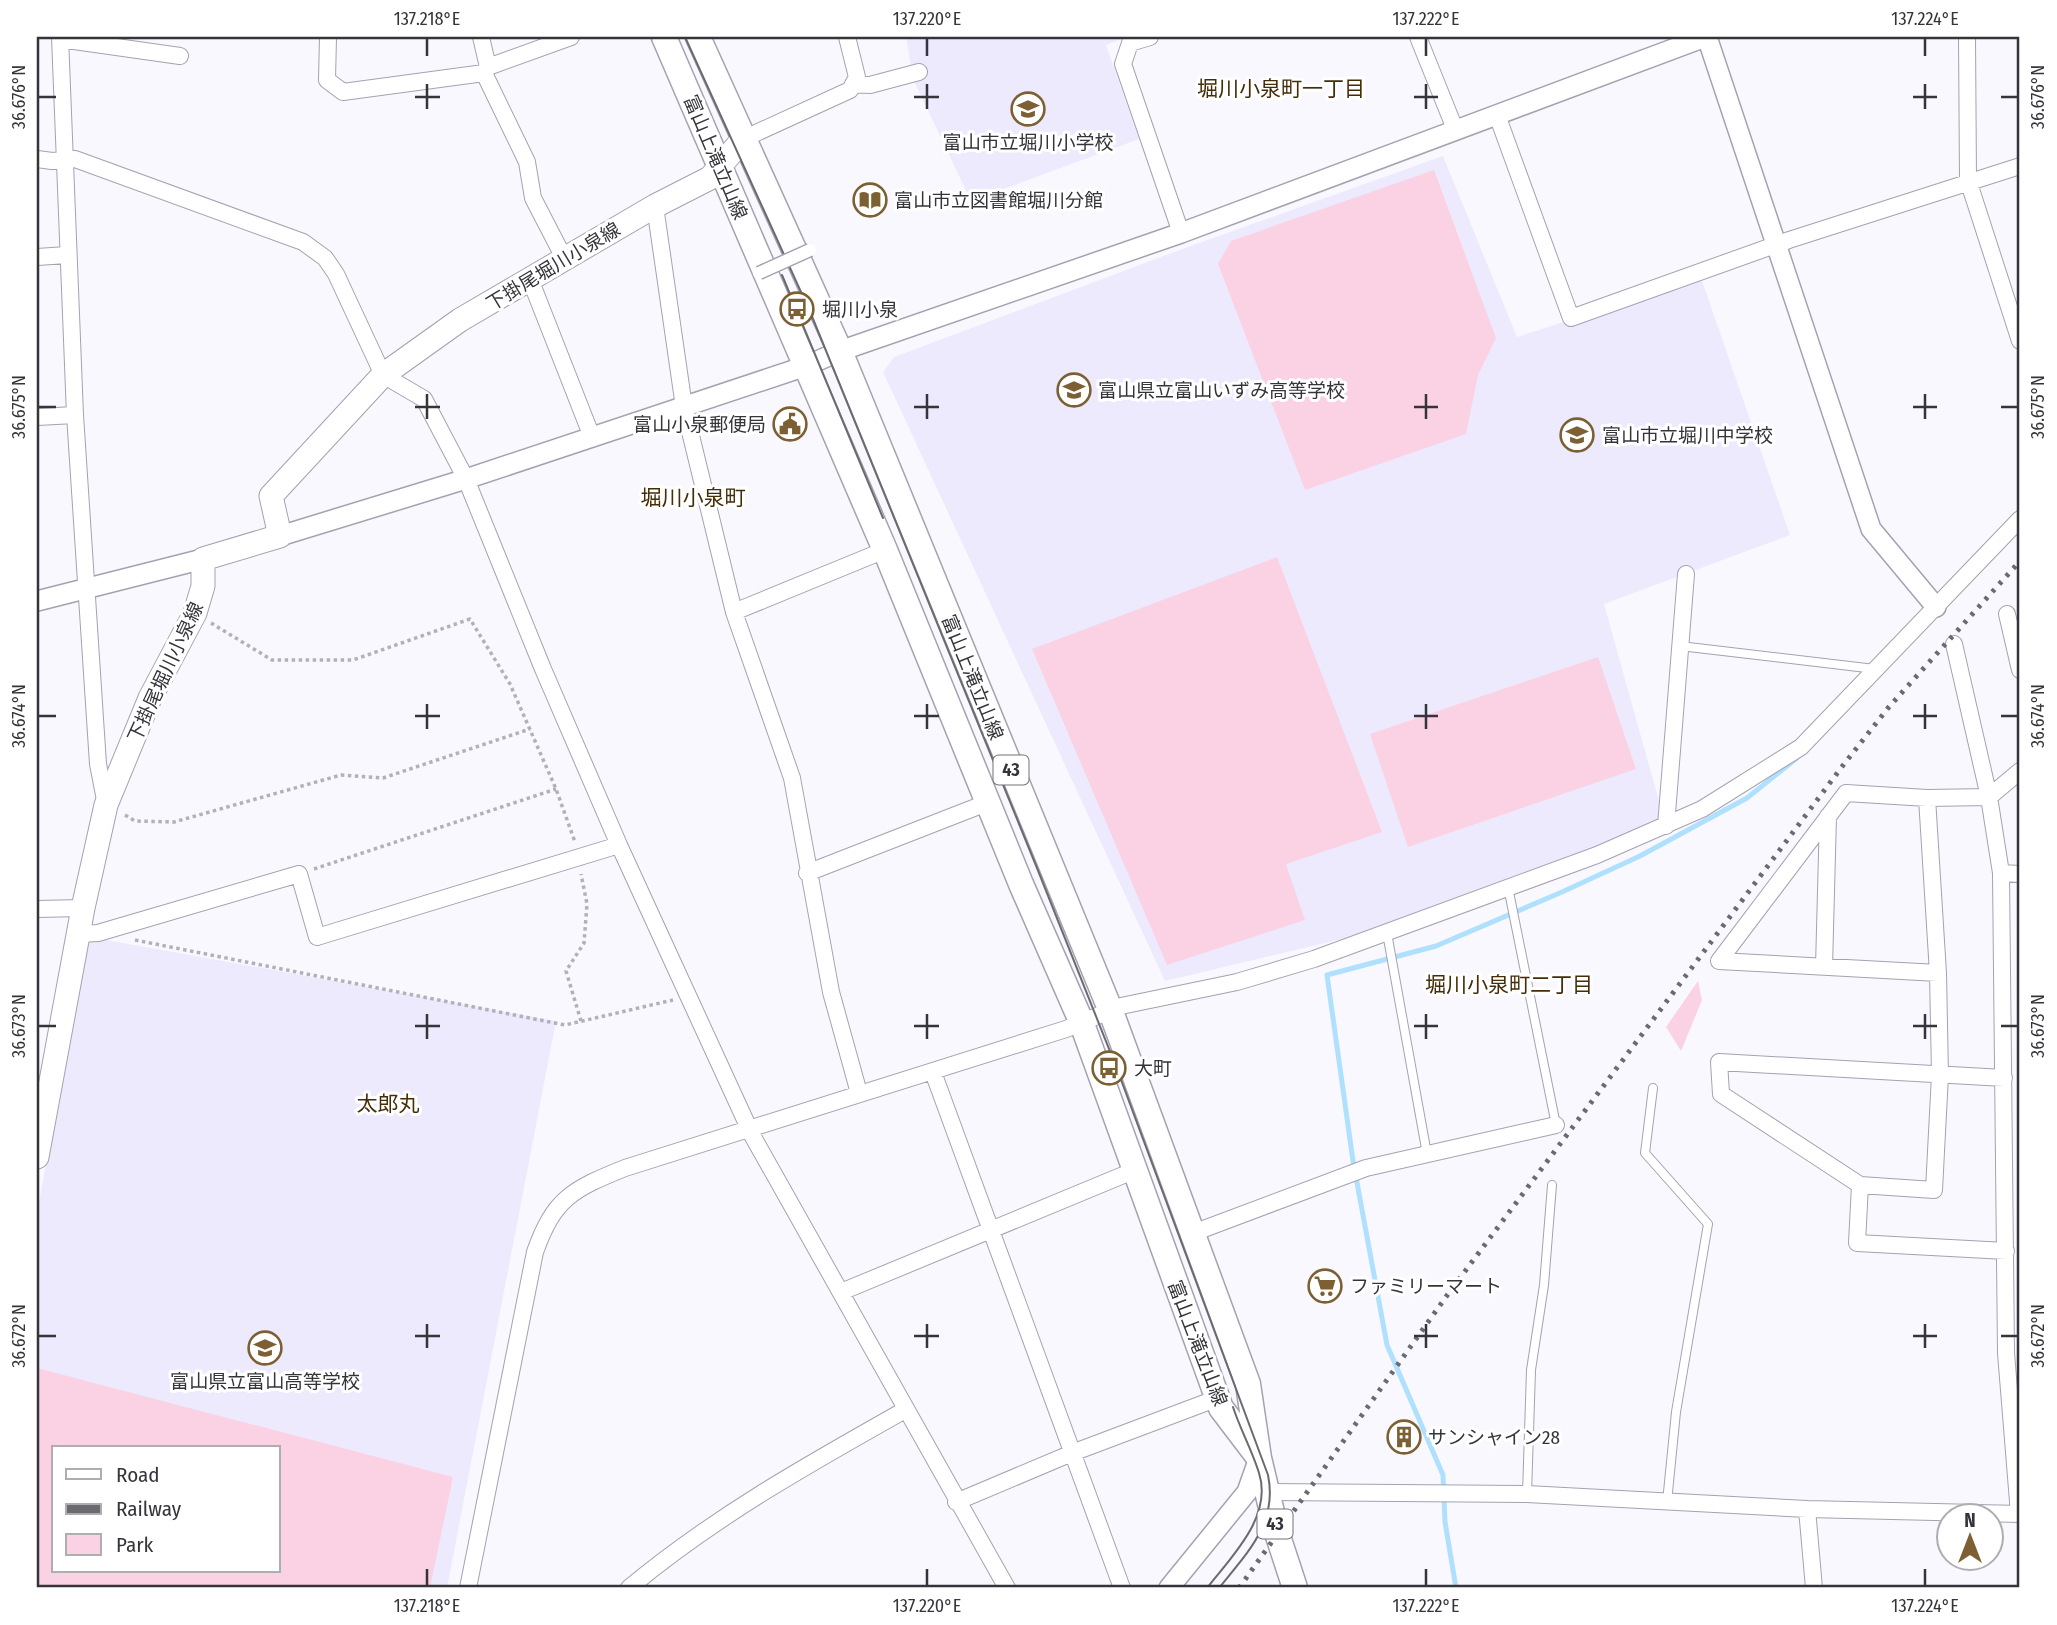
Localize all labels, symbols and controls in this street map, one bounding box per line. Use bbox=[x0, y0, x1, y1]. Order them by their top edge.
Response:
text: 137.218°E bbox=[394, 8, 460, 30]
text: 137.220°E bbox=[893, 8, 961, 30]
text: 137.222°E bbox=[1393, 8, 1459, 30]
text: 137.224°E bbox=[1891, 8, 1959, 30]
text: 36.676°N bbox=[8, 65, 30, 129]
text: 36.676°N bbox=[2027, 65, 2049, 129]
district label: 堀川小泉町一丁目 bbox=[1197, 76, 1365, 102]
school or university icon: 富山市立堀川小学校 bbox=[1009, 90, 1047, 128]
street label: 富山上滝立山線 bbox=[679, 91, 752, 223]
place label: 富山市立堀川小学校 bbox=[942, 131, 1114, 154]
library icon: 富山市立図書館堀川分館 bbox=[851, 181, 889, 219]
place label: 富山市立図書館堀川分館 bbox=[894, 189, 1103, 212]
street label: 下掛尾堀川小泉線 bbox=[482, 217, 624, 315]
bus stop icon: 堀川小泉 bbox=[778, 290, 816, 328]
place label: 堀川小泉 bbox=[822, 298, 898, 321]
school or university icon: 富山県立富山いずみ高等学校 bbox=[1055, 371, 1093, 409]
text: 36.675°N bbox=[8, 375, 30, 439]
text: 36.675°N bbox=[2027, 375, 2049, 439]
place label: 富山県立富山いずみ高等学校 bbox=[1098, 379, 1345, 402]
public building icon: 富山小泉郵便局 bbox=[771, 405, 809, 443]
place label: 富山小泉郵便局 bbox=[633, 413, 766, 436]
school or university icon: 富山市立堀川中学校 bbox=[1558, 416, 1596, 454]
place label: 富山市立堀川中学校 bbox=[1602, 424, 1773, 447]
district label: 堀川小泉町 bbox=[641, 485, 746, 511]
street label: 下掛尾堀川小泉線 bbox=[123, 598, 208, 746]
street label: 富山上滝立山線 bbox=[937, 611, 1008, 743]
text: 36.674°N bbox=[8, 684, 30, 748]
text: 36.674°N bbox=[2027, 684, 2049, 748]
road number: 43 bbox=[993, 756, 1028, 784]
district label: 堀川小泉町二丁目 bbox=[1425, 972, 1593, 998]
text: 36.673°N bbox=[8, 994, 30, 1058]
text: 36.673°N bbox=[2027, 994, 2049, 1058]
bus stop icon: 大町 bbox=[1090, 1049, 1128, 1087]
place label: 大町 bbox=[1134, 1057, 1172, 1080]
district label: 太郎丸 bbox=[357, 1091, 420, 1117]
supermarket icon: ファミリーマート bbox=[1306, 1267, 1344, 1305]
place label: ファミリーマート bbox=[1350, 1275, 1502, 1298]
street label: 富山上滝立山線 bbox=[1163, 1277, 1232, 1409]
text: 36.672°N bbox=[8, 1304, 30, 1368]
text: 36.672°N bbox=[2027, 1304, 2049, 1368]
school or university icon: 富山県立富山高等学校 bbox=[246, 1329, 284, 1367]
place label: 富山県立富山高等学校 bbox=[170, 1370, 360, 1393]
building icon: サンシャイン28 bbox=[1385, 1418, 1423, 1456]
place label: サンシャイン28 bbox=[1428, 1426, 1560, 1449]
legend bbox=[52, 1446, 280, 1572]
text: Road bbox=[116, 1462, 160, 1488]
text: Railway bbox=[116, 1496, 182, 1522]
north arrow bbox=[1934, 1502, 2004, 1572]
text: N bbox=[1964, 1509, 1976, 1532]
road number: 43 bbox=[1258, 1510, 1292, 1539]
text: Park bbox=[116, 1532, 154, 1558]
text: 137.218°E bbox=[394, 1595, 460, 1617]
text: 137.220°E bbox=[893, 1595, 961, 1617]
text: 137.222°E bbox=[1393, 1595, 1459, 1617]
text: 137.224°E bbox=[1891, 1595, 1959, 1617]

